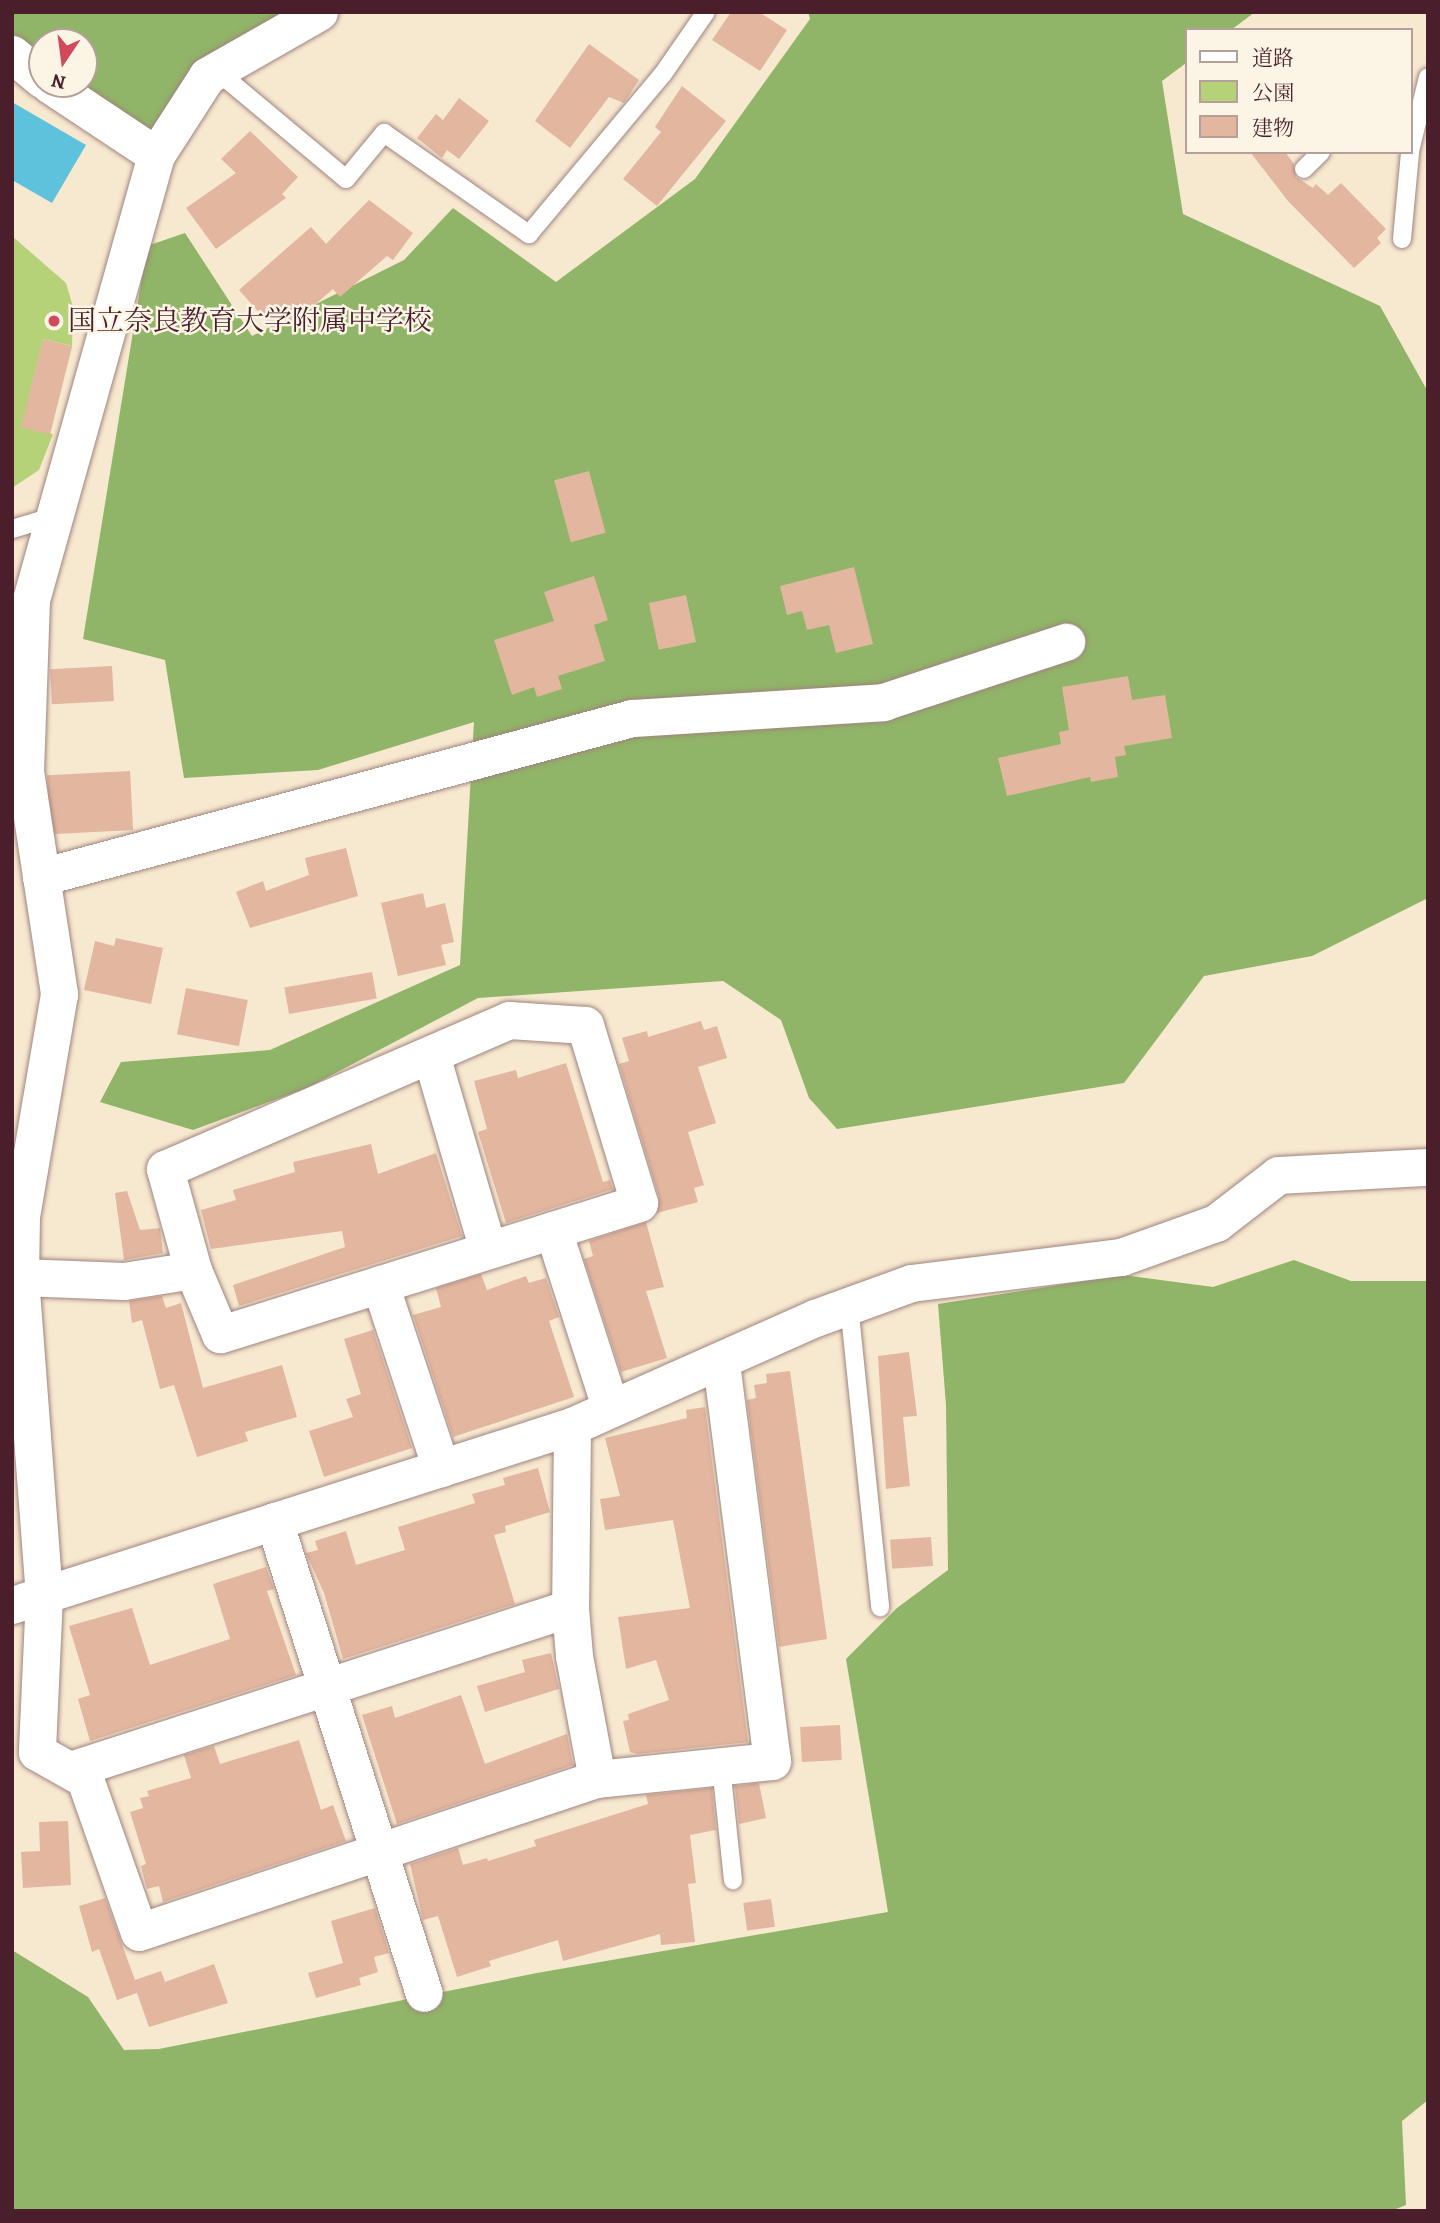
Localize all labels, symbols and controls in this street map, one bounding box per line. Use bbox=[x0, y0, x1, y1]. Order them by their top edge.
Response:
north arrow bbox=[28, 28, 98, 98]
legend bbox=[1184, 28, 1412, 154]
text: 道路 bbox=[1252, 44, 1294, 72]
text: N bbox=[49, 67, 68, 96]
text: 公園 bbox=[1252, 79, 1294, 107]
text: 建物 bbox=[1252, 114, 1294, 142]
place label: 国立奈良教育大学附属中学校 bbox=[68, 304, 432, 338]
marker: 国立奈良教育大学附属中学校 bbox=[46, 313, 62, 329]

